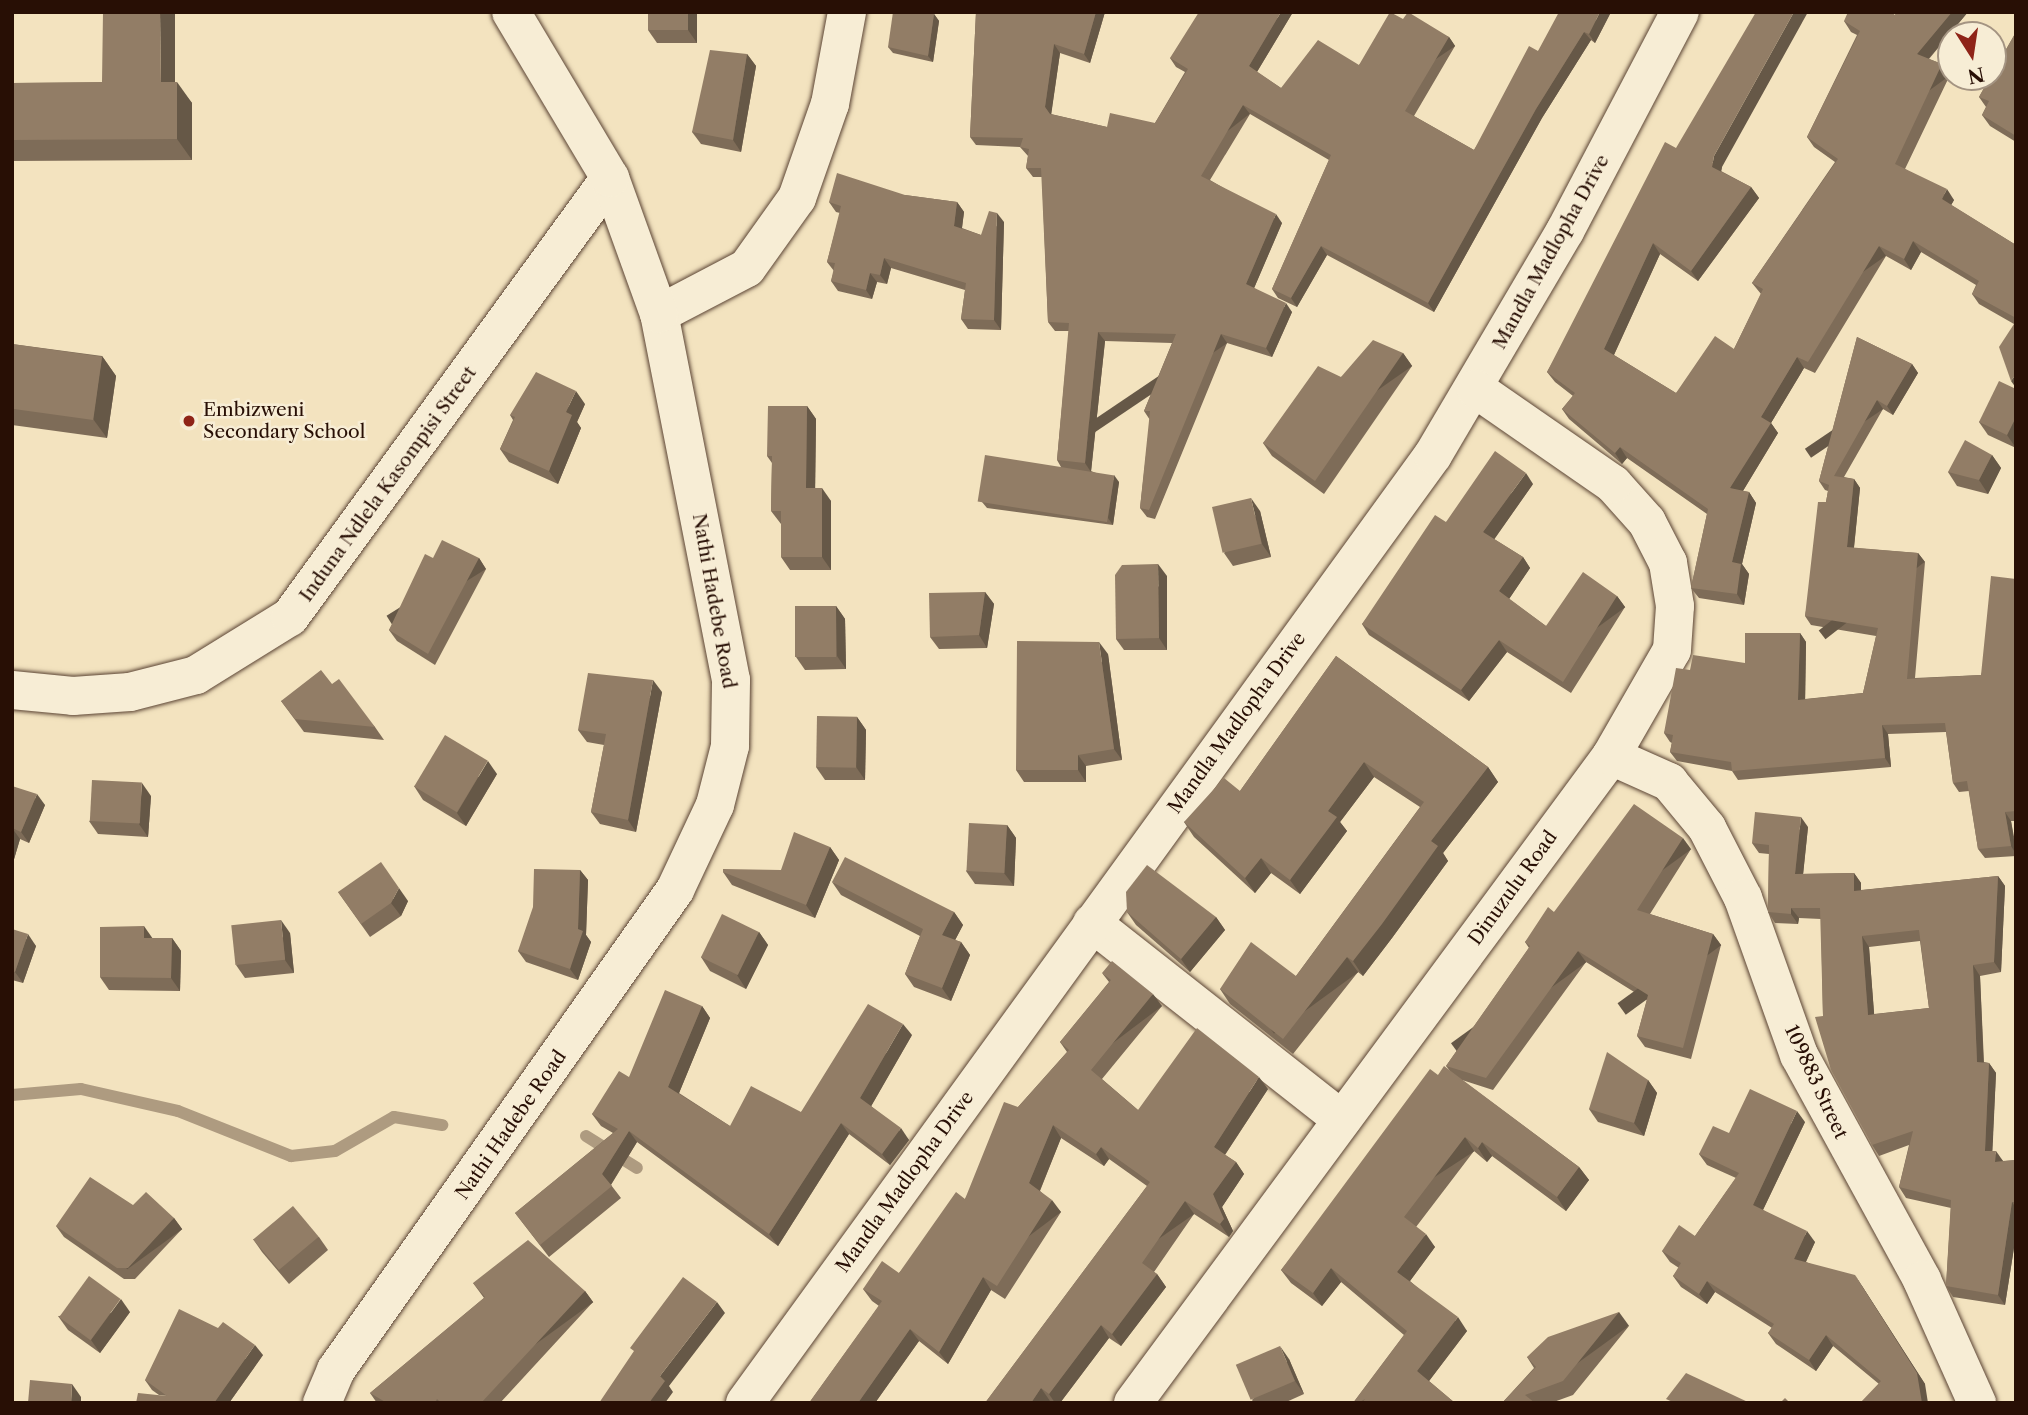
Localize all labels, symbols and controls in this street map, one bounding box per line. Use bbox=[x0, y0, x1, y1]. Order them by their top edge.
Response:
north arrow bbox=[1937, 21, 2007, 91]
text: N bbox=[1966, 62, 1987, 88]
street label: Mandla Madlopha Drive bbox=[1488, 151, 1614, 353]
street label: Induna Ndlela Kasompisi Street bbox=[295, 362, 481, 606]
place label: Embizweni Secondary School bbox=[203, 399, 366, 443]
marker: Embizweni Secondary School bbox=[181, 413, 197, 429]
street label: Nathi Hadebe Road bbox=[687, 512, 741, 690]
street label: Mandla Madlopha Drive bbox=[1163, 628, 1311, 818]
street label: Dinuzulu Road bbox=[1464, 826, 1562, 950]
street label: 109883 Street bbox=[1780, 1021, 1852, 1143]
street label: Nathi Hadebe Road bbox=[451, 1046, 571, 1204]
street label: Mandla Madlopha Drive bbox=[831, 1087, 979, 1277]

